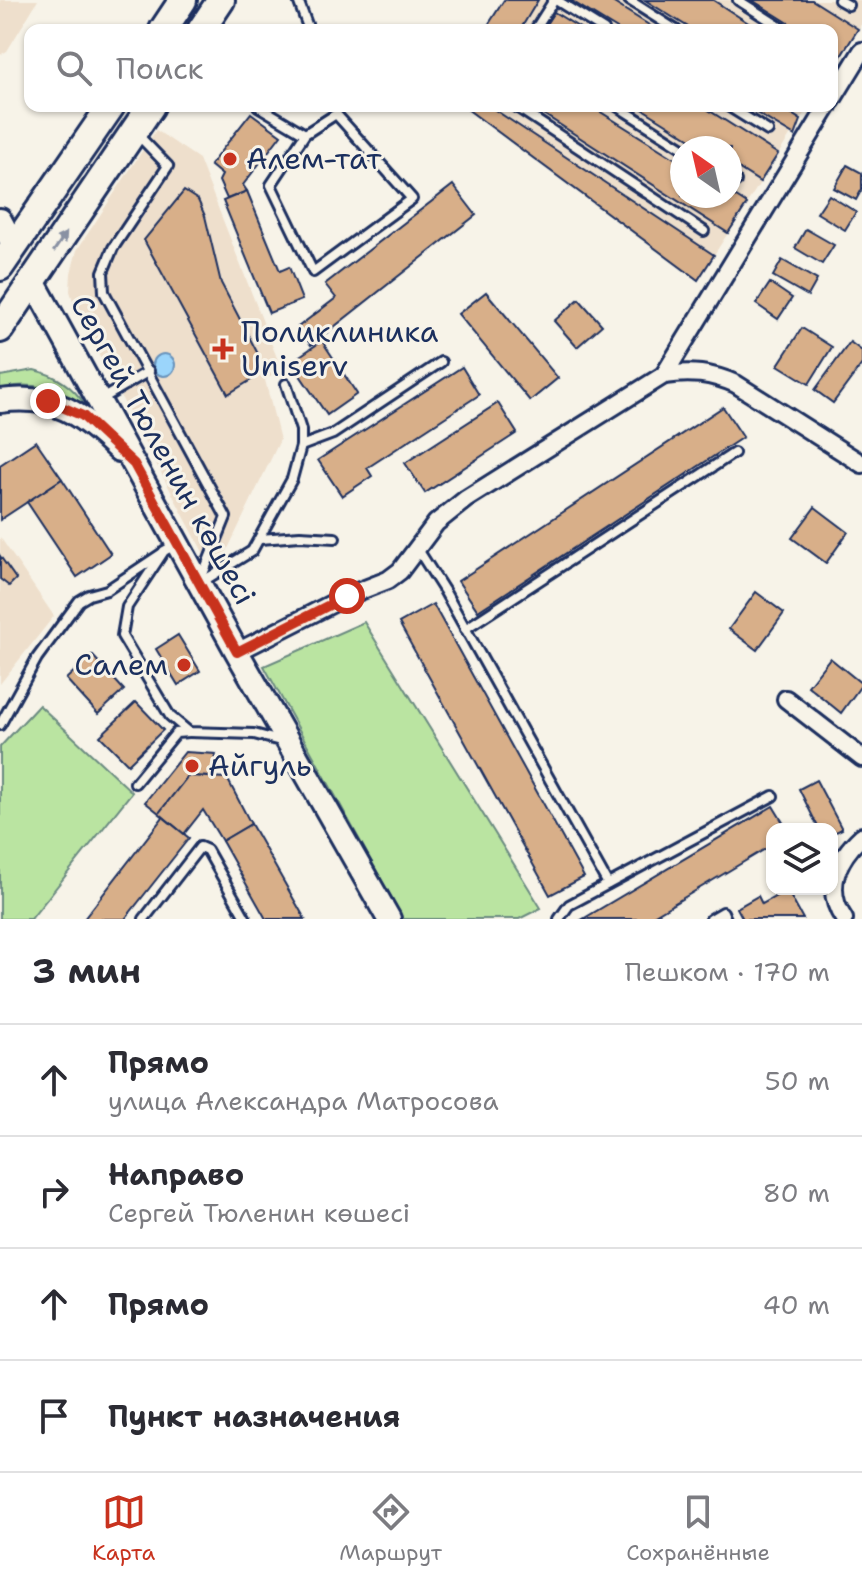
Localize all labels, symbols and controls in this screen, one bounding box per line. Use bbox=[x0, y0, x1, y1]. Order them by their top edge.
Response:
search box bbox=[24, 24, 838, 112]
icon: search bbox=[52, 46, 96, 90]
text: Поиск bbox=[116, 48, 204, 89]
north arrow bbox=[670, 136, 742, 208]
place label: Алем-тат bbox=[246, 138, 382, 179]
marker: Алем-тат bbox=[221, 150, 239, 168]
one-way arrow bbox=[52, 231, 67, 252]
street label: Сергей Тюленин көшесі bbox=[61, 287, 266, 612]
place label: Поликлиника Uniserv bbox=[241, 311, 439, 386]
marker: Поликлиника Uniserv bbox=[212, 338, 234, 360]
route end bbox=[30, 383, 66, 419]
route start bbox=[329, 578, 365, 614]
place label: Салем bbox=[74, 644, 168, 685]
marker: Салем bbox=[175, 656, 193, 674]
place label: Айгуль bbox=[208, 745, 311, 786]
marker: Айгуль bbox=[183, 757, 201, 775]
map controls bbox=[766, 823, 838, 895]
button: layers bbox=[766, 823, 838, 895]
text: 3 мин bbox=[32, 948, 141, 994]
text: Пешком · 170 m bbox=[625, 954, 830, 989]
text: Прямо bbox=[108, 1042, 209, 1083]
icon: ahead bbox=[32, 1058, 76, 1102]
text: 50 m bbox=[765, 1063, 830, 1098]
text: улица Александра Матросова bbox=[108, 1083, 499, 1118]
text: Направо bbox=[108, 1154, 244, 1195]
icon: right bbox=[32, 1170, 76, 1214]
text: 80 m bbox=[763, 1175, 830, 1210]
text: Сергей Тюленин көшесі bbox=[108, 1195, 410, 1230]
icon: ahead bbox=[32, 1282, 76, 1326]
text: Прямо bbox=[108, 1284, 209, 1325]
text: 40 m bbox=[763, 1287, 830, 1322]
icon: arrive bbox=[32, 1394, 76, 1438]
text: Пункт назначения bbox=[108, 1396, 400, 1437]
tab: Карта bbox=[92, 1490, 155, 1567]
tab: Маршрут bbox=[339, 1490, 442, 1567]
tab: Сохранённые bbox=[626, 1490, 770, 1567]

